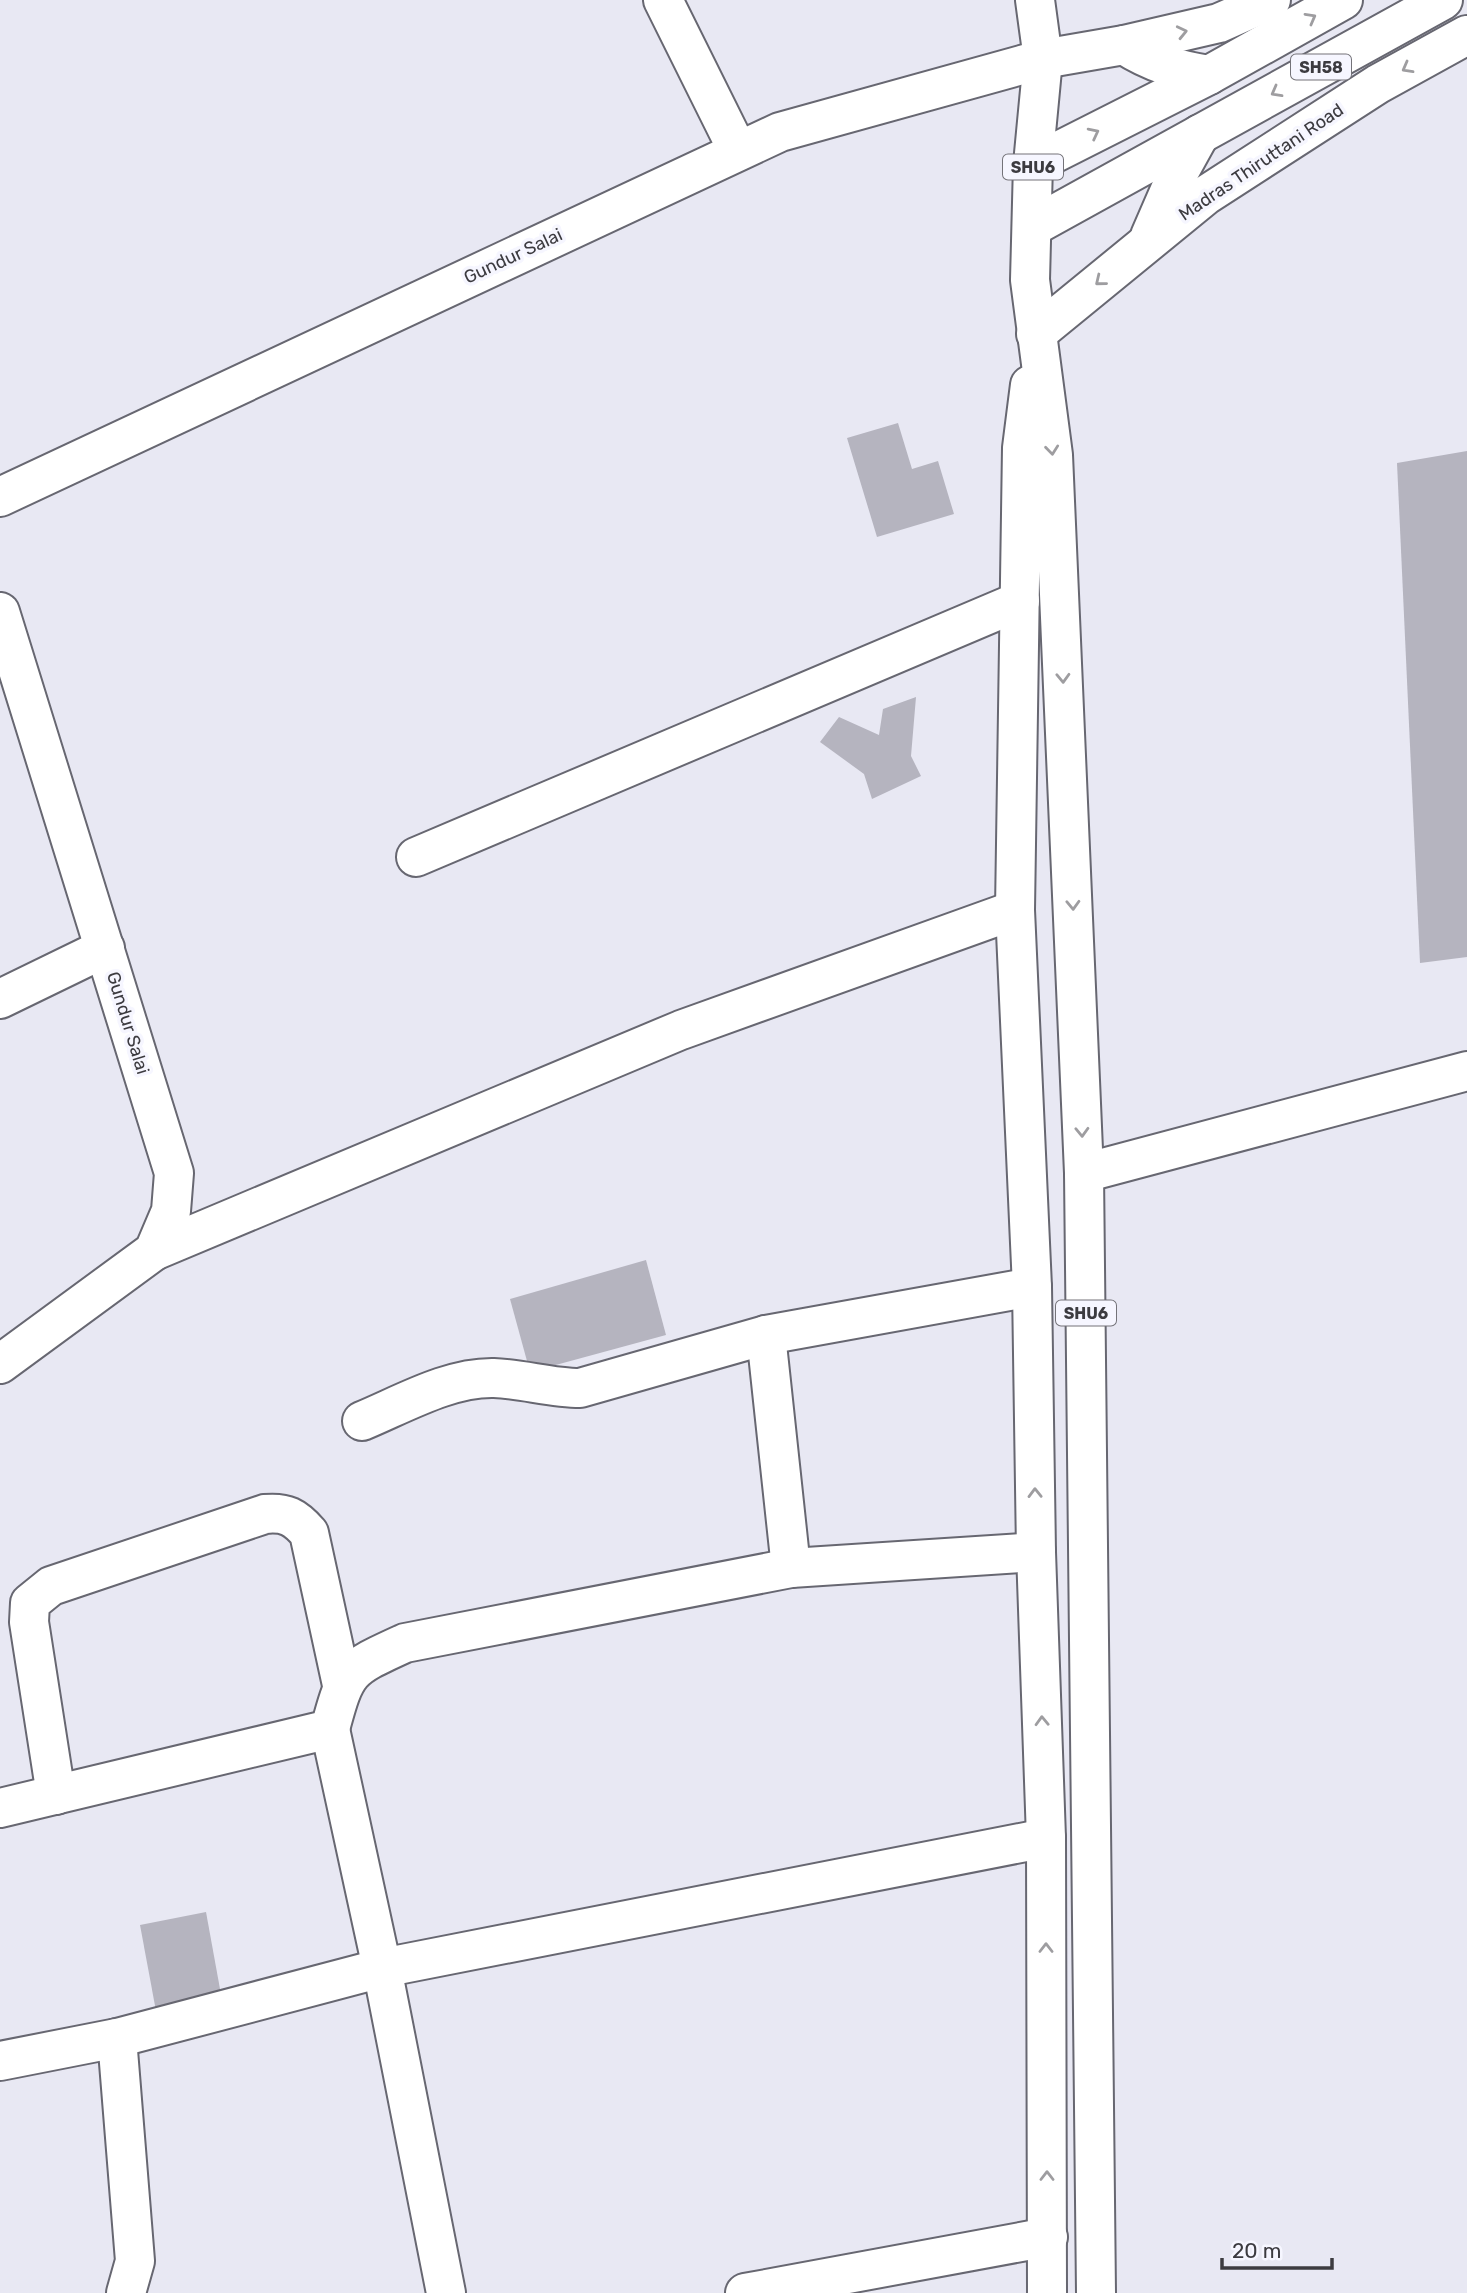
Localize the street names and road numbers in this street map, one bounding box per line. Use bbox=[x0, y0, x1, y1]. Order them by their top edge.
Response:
road number: SH58 bbox=[1291, 54, 1351, 80]
street label: Madras Thiruttani Road bbox=[1174, 99, 1348, 225]
road number: SHU6 bbox=[1003, 154, 1063, 180]
street label: Gundur Salai bbox=[460, 224, 566, 288]
street label: Gundur Salai bbox=[102, 969, 154, 1077]
road number: SHU6 bbox=[1056, 1301, 1116, 1326]

